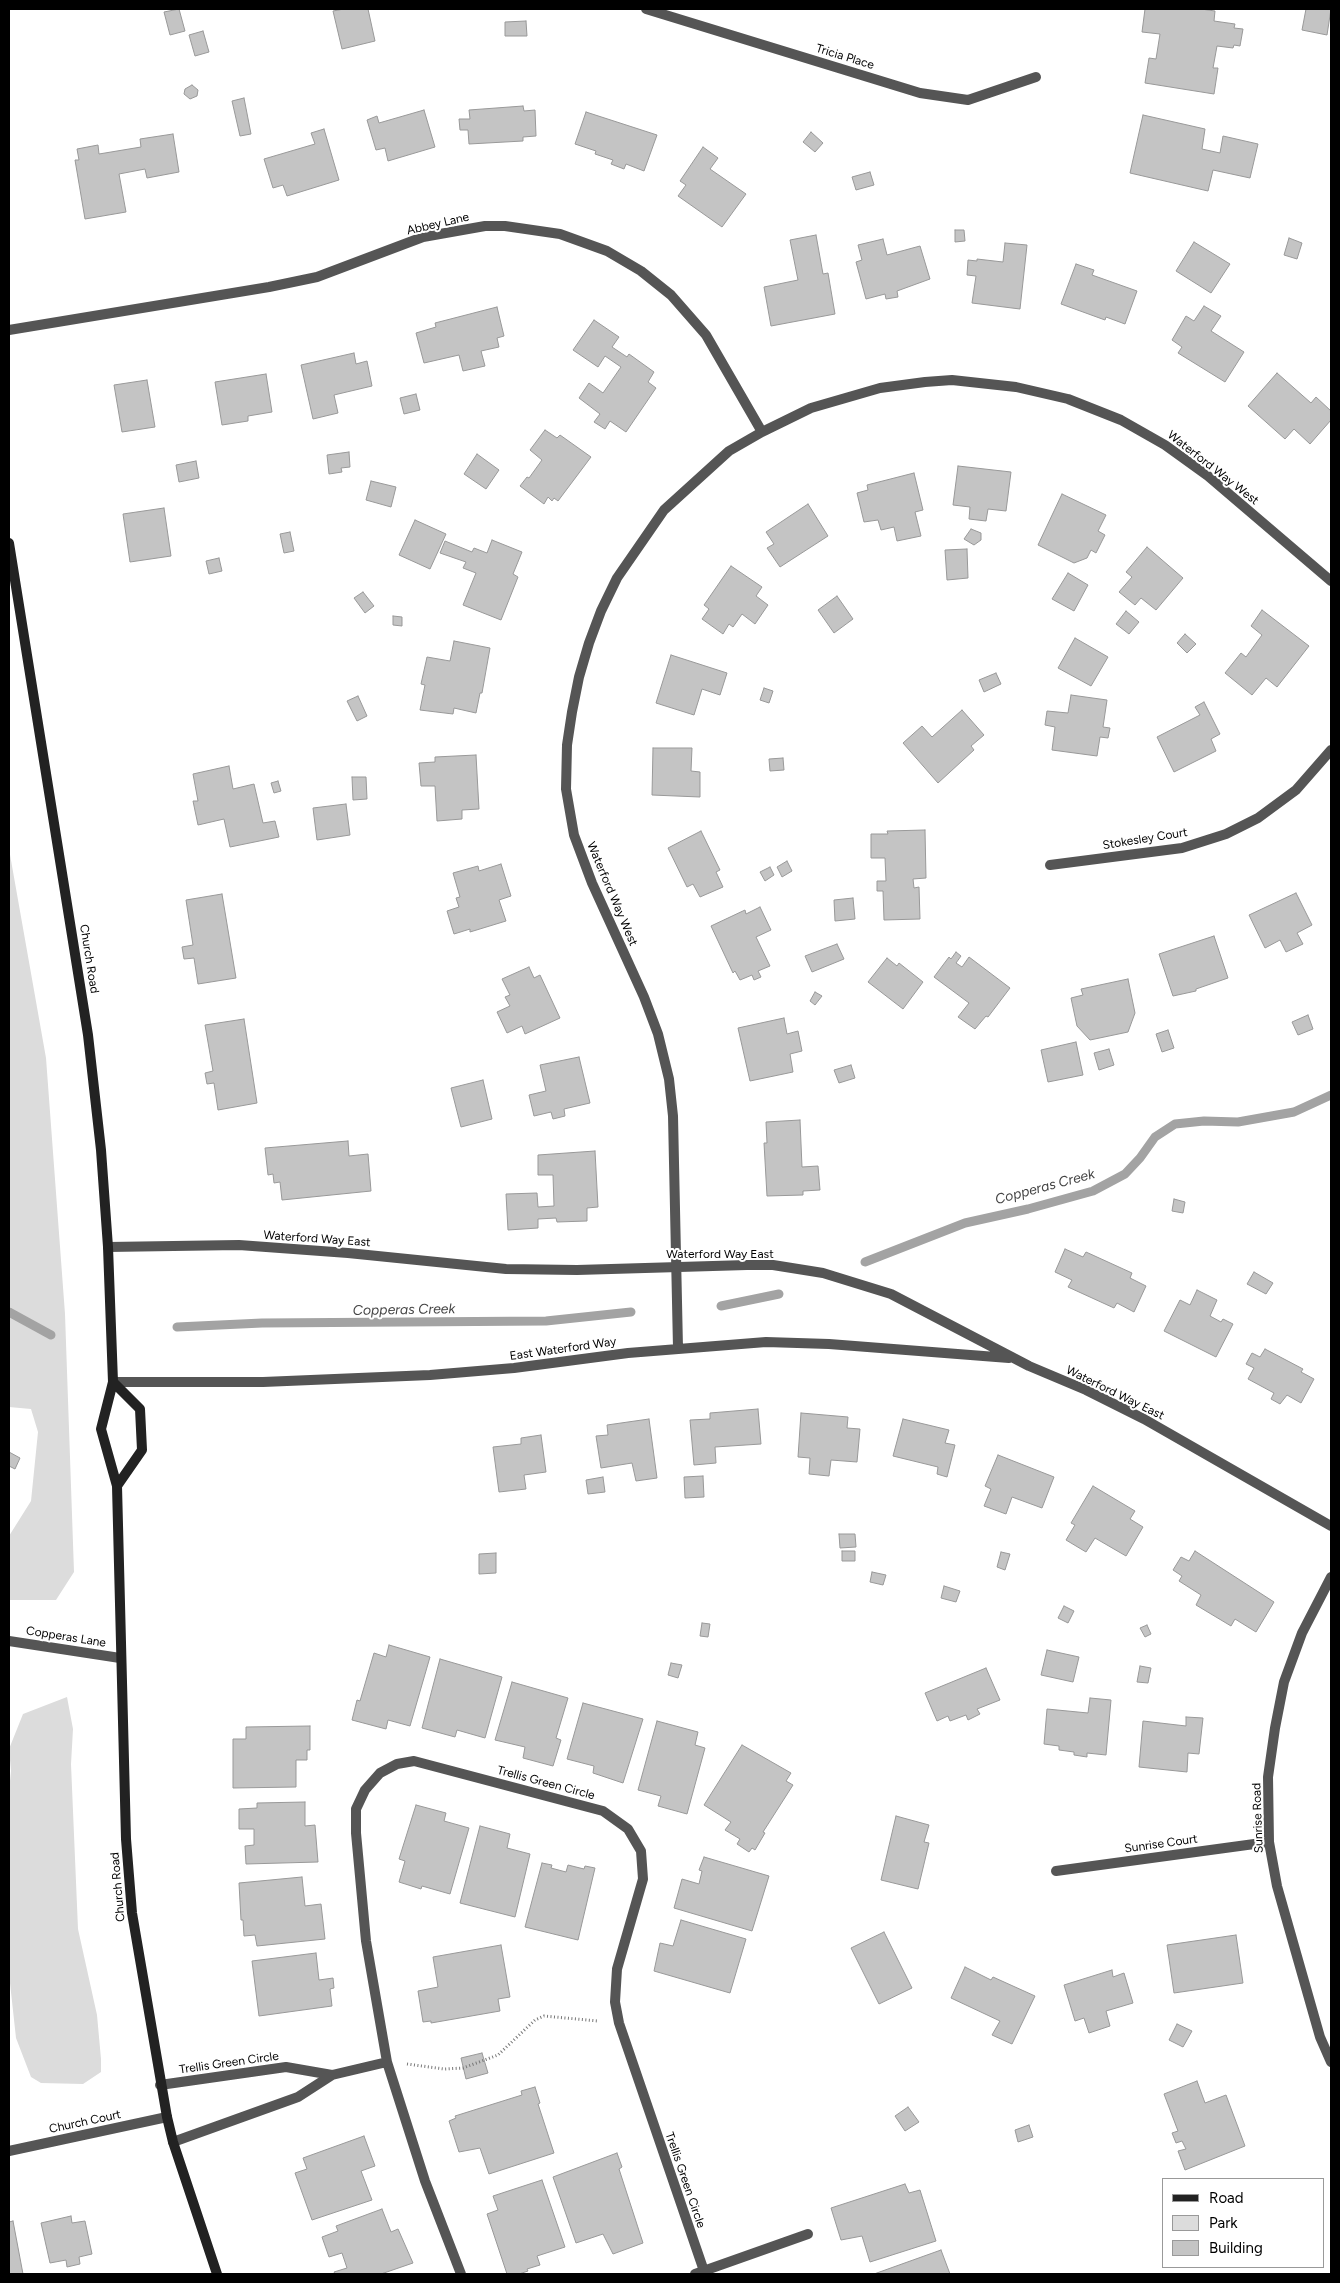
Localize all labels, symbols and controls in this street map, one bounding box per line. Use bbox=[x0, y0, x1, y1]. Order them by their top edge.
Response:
street label: Tricia Place bbox=[814, 41, 876, 73]
street label: Abbey Lane bbox=[405, 210, 471, 238]
street label: Waterford Way West bbox=[1165, 428, 1261, 508]
street label: Stokesley Court bbox=[1101, 825, 1189, 853]
street label: Waterford Way West bbox=[584, 840, 640, 948]
street label: Church Road bbox=[76, 923, 102, 995]
water label: Copperas Creek bbox=[993, 1166, 1097, 1208]
street label: Waterford Way East bbox=[263, 1228, 371, 1250]
street label: Waterford Way East bbox=[666, 1247, 774, 1261]
water label: Copperas Creek bbox=[353, 1301, 455, 1319]
street label: East Waterford Way bbox=[509, 1334, 617, 1364]
street label: Waterford Way East bbox=[1064, 1363, 1166, 1423]
street label: Copperas Lane bbox=[25, 1624, 107, 1650]
street label: Trellis Green Circle bbox=[496, 1763, 596, 1803]
street label: Sunrise Road bbox=[1250, 1783, 1266, 1853]
street label: Sunrise Court bbox=[1124, 1832, 1198, 1856]
street label: Church Road bbox=[108, 1852, 128, 1922]
street label: Trellis Green Circle bbox=[178, 2049, 280, 2077]
street label: Church Court bbox=[48, 2107, 122, 2137]
street label: Trellis Green Circle bbox=[662, 2130, 708, 2230]
legend bbox=[1162, 2178, 1325, 2268]
text: Road bbox=[1209, 2189, 1244, 2207]
text: Park bbox=[1209, 2214, 1238, 2232]
text: Building bbox=[1209, 2239, 1263, 2257]

